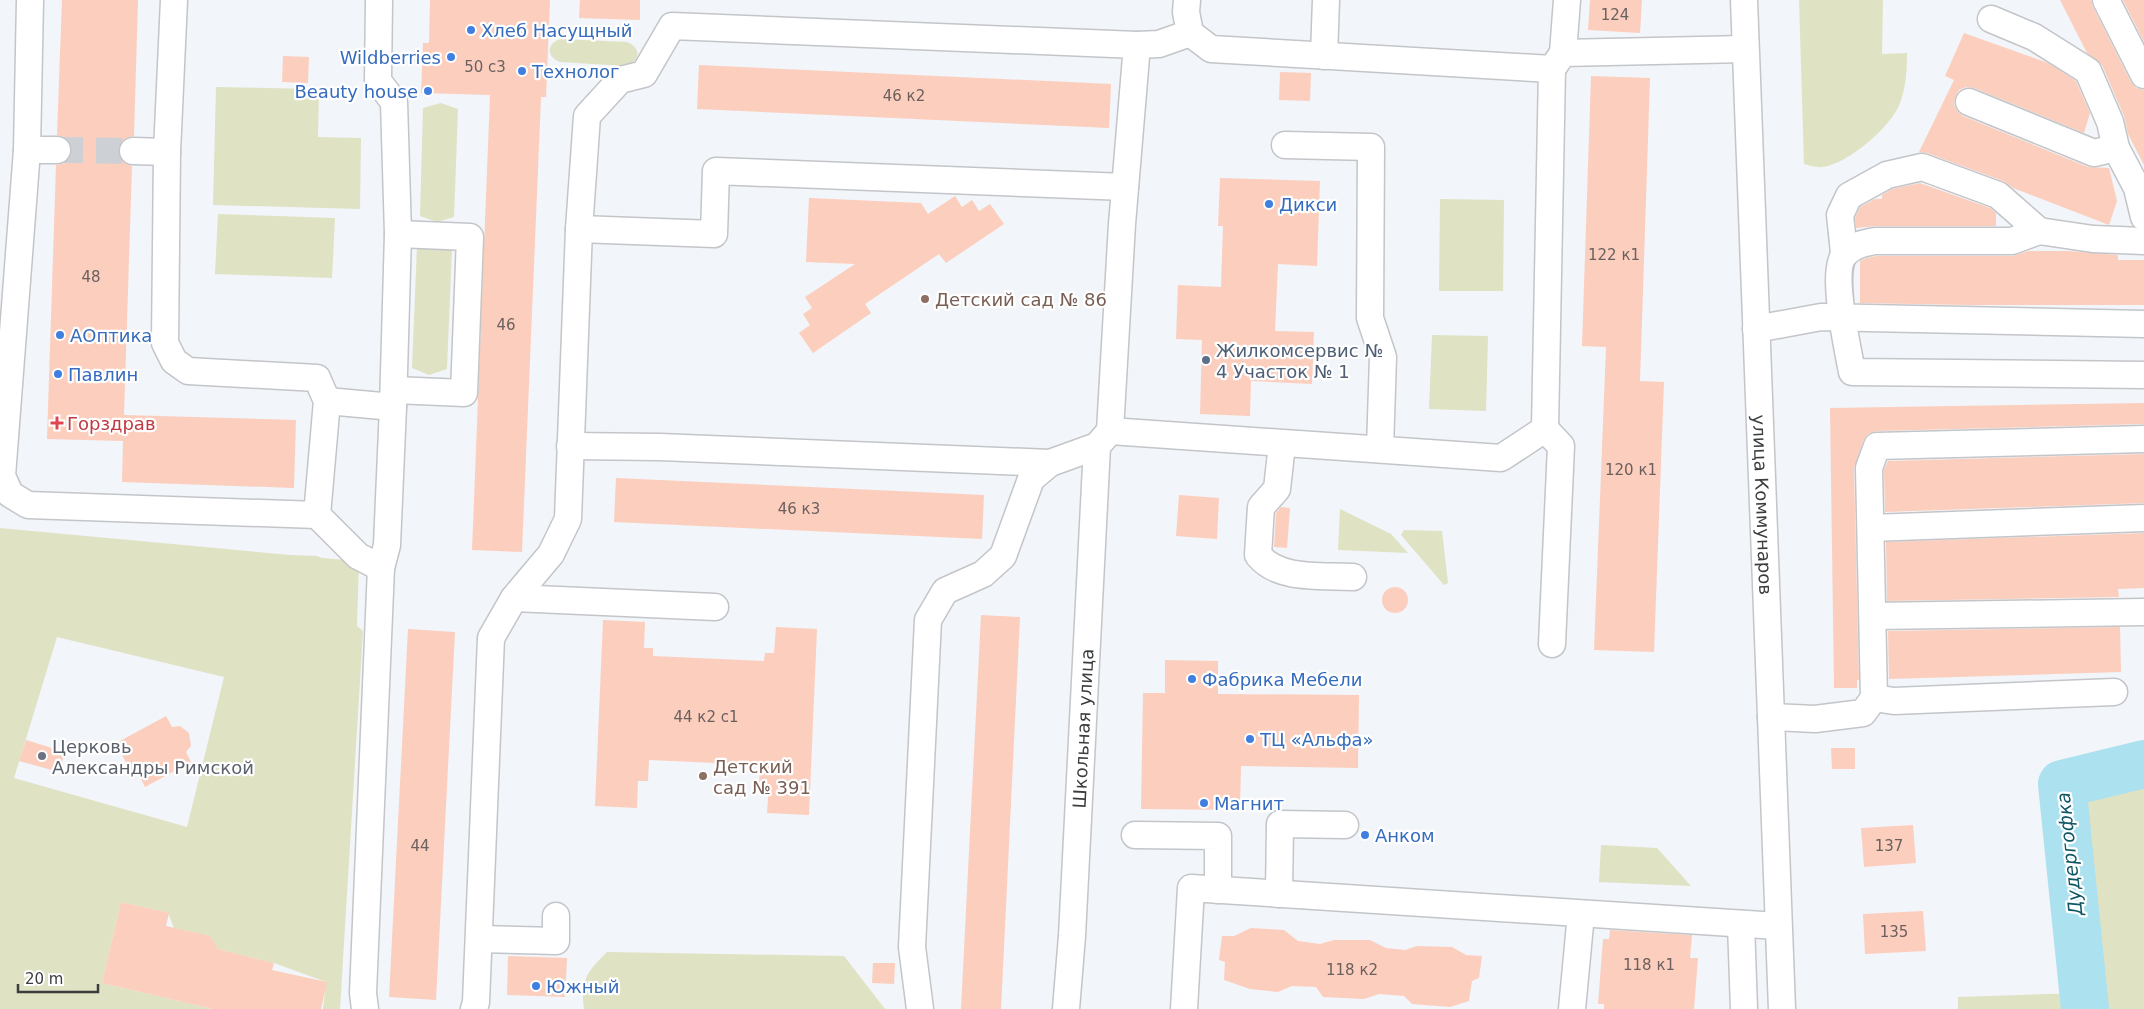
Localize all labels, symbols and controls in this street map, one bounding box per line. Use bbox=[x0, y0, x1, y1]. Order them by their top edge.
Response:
house number: 124 bbox=[1601, 6, 1629, 24]
place label: Хлеб Насущный bbox=[481, 20, 632, 41]
marker: Хлеб Насущный bbox=[465, 24, 477, 36]
place label: Wildberries bbox=[340, 47, 441, 68]
marker: Wildberries bbox=[445, 51, 457, 63]
house number: 50 с3 bbox=[464, 58, 506, 76]
place label: Технолог bbox=[531, 61, 619, 82]
marker: Технолог bbox=[516, 65, 528, 77]
place label: Beauty house bbox=[294, 81, 418, 102]
marker: Beauty house bbox=[422, 85, 434, 97]
house number: 46 к2 bbox=[883, 87, 925, 105]
place label: Дикси bbox=[1279, 194, 1337, 215]
marker: Дикси bbox=[1263, 198, 1275, 210]
house number: 122 к1 bbox=[1588, 246, 1640, 264]
house number: 48 bbox=[81, 268, 101, 286]
place label: Детский сад № 86 bbox=[935, 289, 1107, 310]
marker: Детский сад № 86 bbox=[919, 293, 931, 305]
house number: 46 bbox=[496, 316, 516, 334]
place label: АОптика bbox=[70, 325, 152, 346]
marker: АОптика bbox=[54, 329, 66, 341]
place label: Жилкомсервис № 4 Участок № 1 bbox=[1216, 340, 1383, 382]
marker: Жилкомсервис № 4 Участок № 1 bbox=[1200, 354, 1212, 366]
place label: Павлин bbox=[68, 364, 138, 385]
marker: Павлин bbox=[52, 368, 64, 380]
place label: Горздрав bbox=[67, 413, 156, 434]
street label: улица Коммунаров bbox=[1749, 414, 1777, 595]
marker: Горздрав bbox=[51, 417, 63, 429]
house number: 120 к1 bbox=[1605, 461, 1657, 479]
house number: 46 к3 bbox=[778, 500, 820, 518]
street label: Школьная улица bbox=[1068, 648, 1097, 809]
place label: Фабрика Мебели bbox=[1202, 669, 1362, 690]
marker: Фабрика Мебели bbox=[1186, 673, 1198, 685]
house number: 44 к2 с1 bbox=[673, 708, 739, 726]
place label: ТЦ «Альфа» bbox=[1259, 729, 1374, 750]
marker: ТЦ «Альфа» bbox=[1244, 733, 1256, 745]
place label: Церковь Александры Римской bbox=[52, 736, 254, 778]
marker: Церковь Александры Римской bbox=[36, 750, 48, 762]
place label: Детский сад № 391 bbox=[713, 756, 811, 798]
marker: Детский сад № 391 bbox=[697, 770, 709, 782]
water label: Дудергофка bbox=[2052, 791, 2087, 918]
place label: Магнит bbox=[1214, 793, 1284, 814]
marker: Магнит bbox=[1198, 797, 1210, 809]
place label: Анком bbox=[1375, 825, 1435, 846]
marker: Анком bbox=[1359, 829, 1371, 841]
house number: 44 bbox=[410, 837, 430, 855]
house number: 137 bbox=[1875, 837, 1903, 855]
house number: 135 bbox=[1880, 923, 1908, 941]
house number: 118 к1 bbox=[1623, 956, 1675, 974]
house number: 118 к2 bbox=[1326, 961, 1378, 979]
scale bar bbox=[18, 962, 98, 994]
text: 20 m bbox=[25, 970, 63, 988]
place label: Южный bbox=[546, 976, 619, 997]
marker: Южный bbox=[530, 980, 542, 992]

